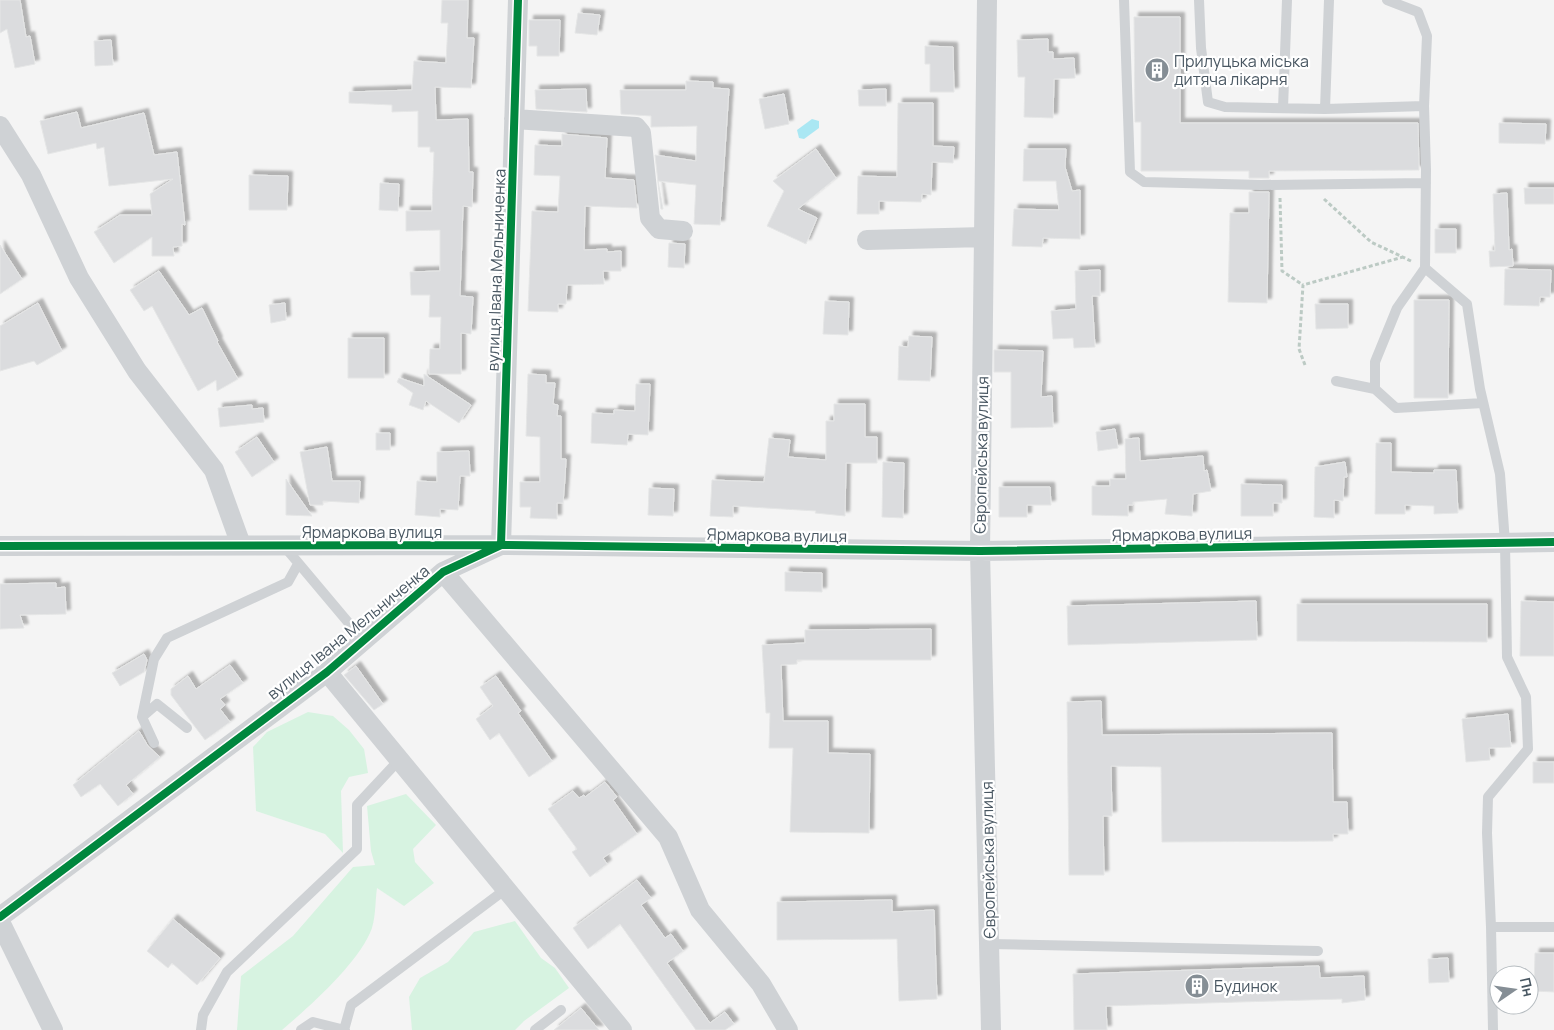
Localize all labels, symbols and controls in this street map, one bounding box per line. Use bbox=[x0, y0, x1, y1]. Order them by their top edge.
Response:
place label: Прилуцька міська дитяча лікарня bbox=[1174, 50, 1309, 90]
building icon: Прилуцька міська дитяча лікарня bbox=[1144, 57, 1170, 83]
street label: вулиця Івана Мельниченка bbox=[481, 168, 511, 372]
street label: Європейська вулиця bbox=[969, 376, 993, 534]
street label: Ярмаркова вулиця bbox=[302, 521, 442, 543]
street label: Ярмаркова вулиця bbox=[1112, 522, 1252, 546]
street label: Ярмаркова вулиця bbox=[707, 523, 847, 547]
street label: вулиця Івана Мельниченка bbox=[262, 560, 434, 704]
street label: Європейська вулиця bbox=[976, 781, 1000, 939]
north arrow bbox=[1489, 965, 1539, 1015]
building icon: Будинок bbox=[1184, 973, 1210, 999]
place label: Будинок bbox=[1214, 975, 1278, 997]
text: Пн bbox=[1516, 976, 1539, 998]

